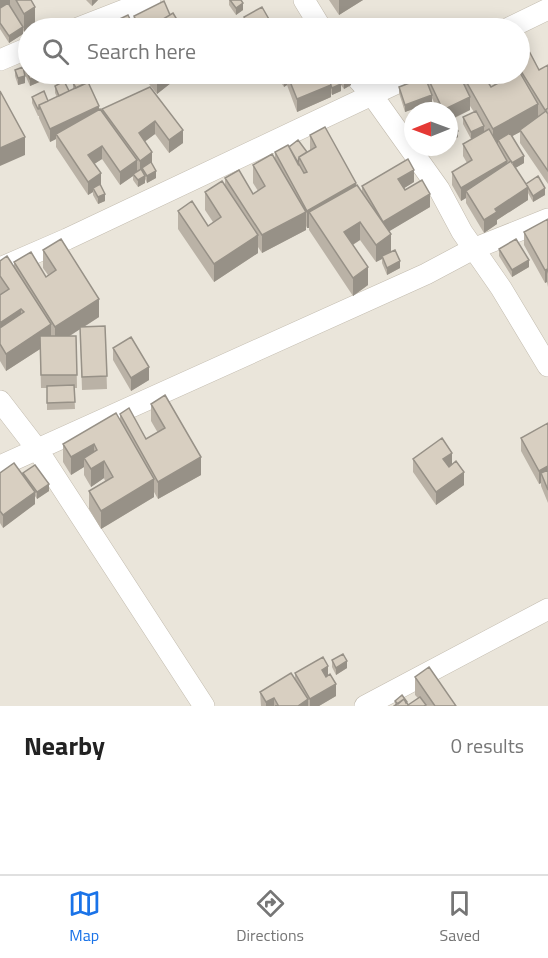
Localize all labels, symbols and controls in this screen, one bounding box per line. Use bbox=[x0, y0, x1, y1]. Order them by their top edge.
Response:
search box bbox=[18, 18, 530, 84]
text: Search here bbox=[87, 34, 196, 68]
icon: search bbox=[39, 35, 72, 68]
north arrow bbox=[404, 102, 458, 156]
text: Nearby bbox=[24, 726, 105, 765]
text: 0 results bbox=[451, 730, 524, 761]
tab: Map bbox=[68, 887, 101, 947]
tab: Directions bbox=[236, 887, 304, 947]
tab: Saved bbox=[440, 887, 480, 947]

